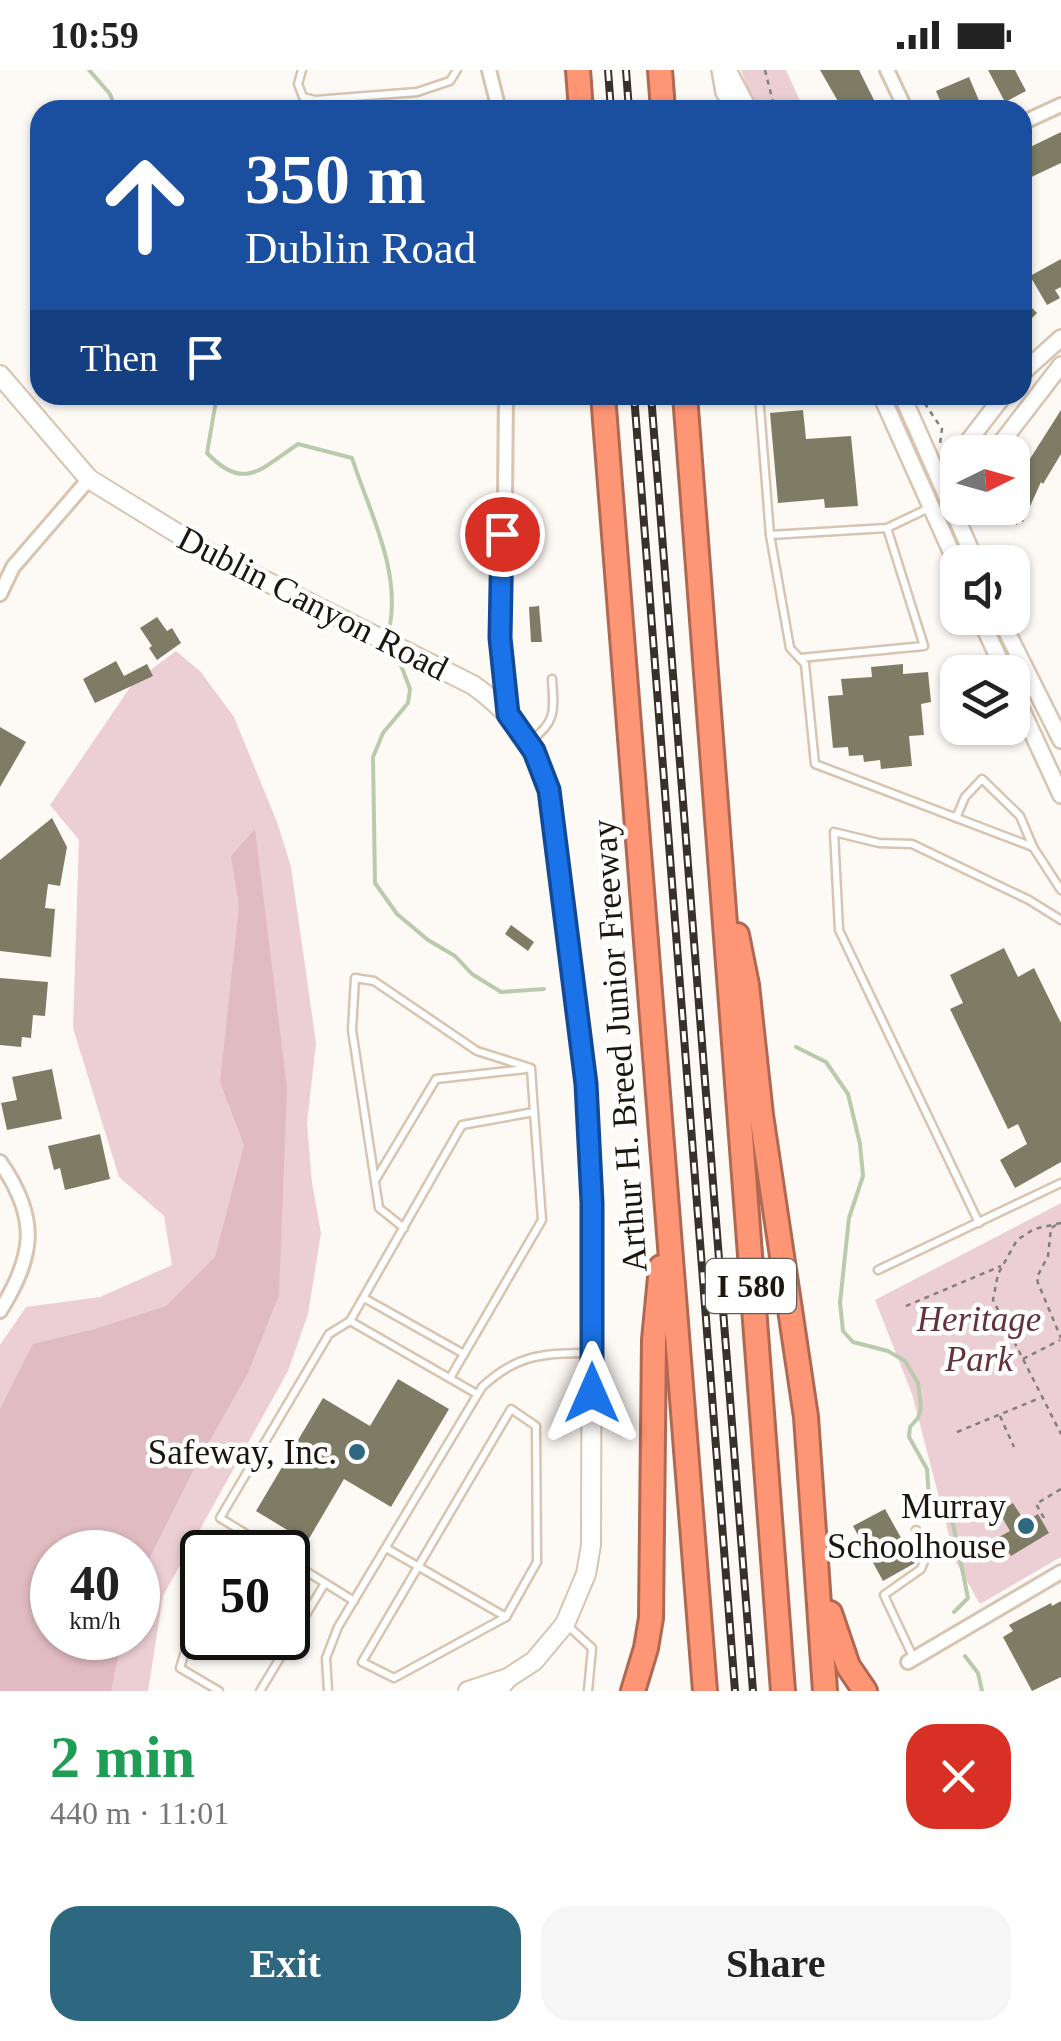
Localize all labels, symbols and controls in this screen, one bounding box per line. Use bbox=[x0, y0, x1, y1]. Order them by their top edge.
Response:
text: 10:59 bbox=[50, 14, 139, 56]
icon: ahead bbox=[80, 140, 210, 270]
text: 350 m bbox=[245, 141, 426, 218]
text: Dublin Road bbox=[245, 223, 476, 273]
icon: arrive bbox=[178, 330, 233, 385]
text: Then bbox=[80, 337, 158, 379]
north arrow bbox=[940, 435, 1030, 525]
map controls bbox=[940, 435, 1030, 745]
pin bbox=[460, 492, 545, 577]
icon: arrive bbox=[475, 507, 530, 562]
street label: Dublin Canyon Road bbox=[171, 519, 455, 689]
button: sound bbox=[940, 545, 1030, 635]
button: layers bbox=[940, 655, 1030, 745]
street label: Arthur H. Breed Junior Freeway bbox=[584, 818, 655, 1274]
road number: I 580 bbox=[706, 1259, 796, 1313]
park label: Heritage Park bbox=[916, 1300, 1041, 1379]
position arrow bbox=[540, 1341, 644, 1445]
place label: Safeway, Inc. bbox=[148, 1433, 337, 1472]
marker: Safeway, Inc. bbox=[346, 1441, 368, 1463]
place label: Murray Schoolhouse bbox=[827, 1487, 1006, 1566]
marker: Murray Schoolhouse bbox=[1015, 1515, 1037, 1537]
speed limit sign: 50 bbox=[180, 1530, 310, 1660]
text: 40 bbox=[70, 1555, 120, 1611]
text: km/h bbox=[69, 1607, 121, 1634]
text: 2 min bbox=[50, 1724, 195, 1790]
button: close bbox=[906, 1724, 1011, 1829]
text: 440 m · 11:01 bbox=[50, 1795, 229, 1831]
button: Exit bbox=[50, 1906, 521, 2021]
button: Share bbox=[541, 1906, 1011, 2021]

